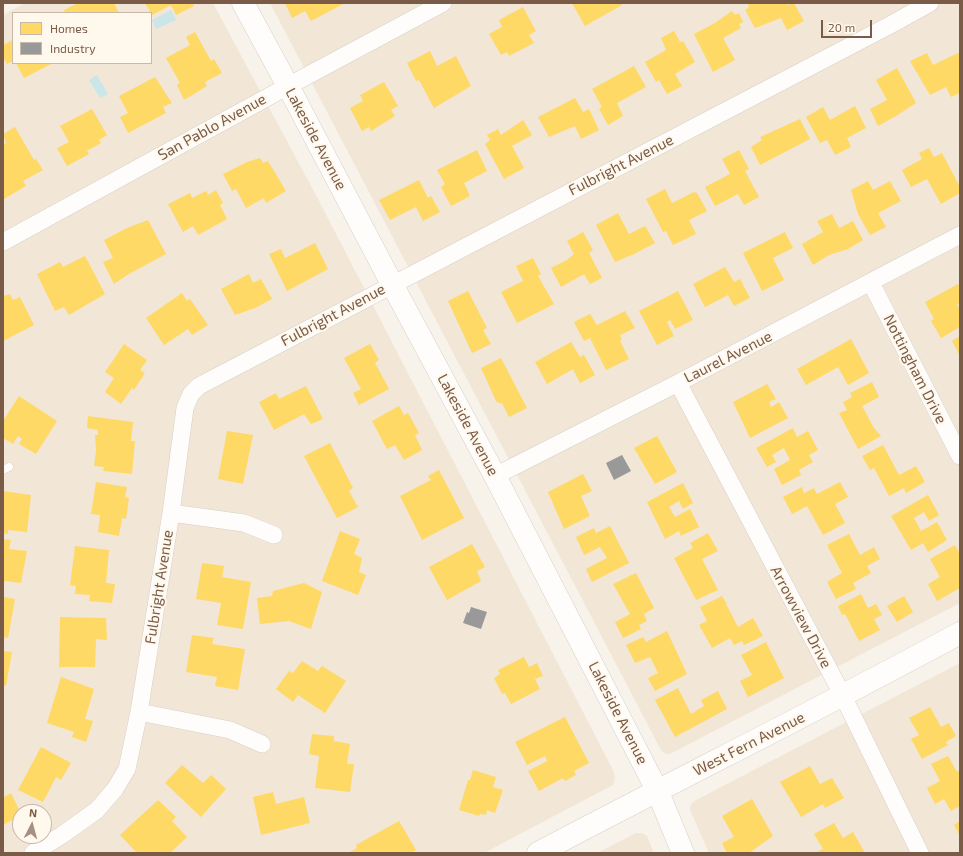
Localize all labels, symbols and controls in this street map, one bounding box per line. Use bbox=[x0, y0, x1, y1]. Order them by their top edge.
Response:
legend bbox=[12, 12, 152, 64]
scale bar bbox=[823, 12, 874, 38]
text: 20 m bbox=[828, 20, 855, 34]
text: Homes bbox=[50, 21, 88, 35]
text: Industry bbox=[50, 41, 96, 55]
street label: Lakeside Avenue bbox=[282, 85, 350, 193]
street label: San Pablo Avenue bbox=[155, 90, 269, 164]
street label: Fulbright Avenue bbox=[565, 131, 677, 199]
street label: Fulbright Avenue bbox=[278, 280, 388, 350]
street label: Nottingham Drive bbox=[880, 311, 950, 427]
street label: Laurel Avenue bbox=[681, 327, 775, 387]
street label: Lakeside Avenue bbox=[434, 371, 502, 479]
street label: Fulbright Avenue bbox=[141, 529, 177, 645]
street label: Arrowview Drive bbox=[767, 563, 835, 671]
street label: Lakeside Avenue bbox=[584, 659, 652, 767]
street label: West Fern Avenue bbox=[690, 708, 808, 780]
north arrow bbox=[12, 804, 52, 844]
text: N bbox=[29, 806, 38, 819]

